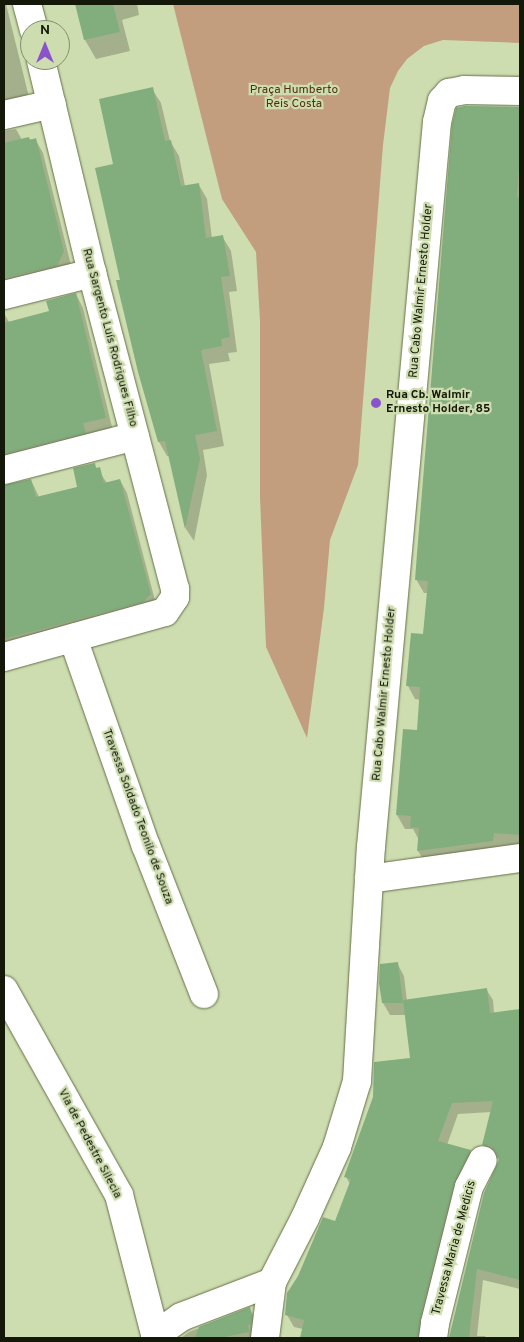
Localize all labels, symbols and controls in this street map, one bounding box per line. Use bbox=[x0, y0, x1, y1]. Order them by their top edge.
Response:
north arrow bbox=[20, 20, 70, 70]
text: N bbox=[40, 22, 50, 39]
park label: Praça Humberto Reis Costa bbox=[250, 84, 338, 112]
street label: Rua Cabo Walmir Ernesto Holder bbox=[407, 203, 437, 379]
street label: Rua Sargento Luís Rodrigues Filho bbox=[78, 247, 140, 429]
place label: Rua Cb. Walmir Ernesto Holder, 85 bbox=[386, 389, 490, 417]
marker: Rua Cb. Walmir Ernesto Holder, 85 bbox=[370, 397, 382, 409]
street label: Rua Cabo Walmir Ernesto Holder bbox=[370, 606, 400, 782]
street label: Travessa Soldado Teonilo de Souza bbox=[98, 727, 176, 907]
street label: Via de Pedestre Silecia bbox=[54, 1087, 124, 1201]
street label: Travessa Maria de Medicis bbox=[430, 1179, 480, 1317]

